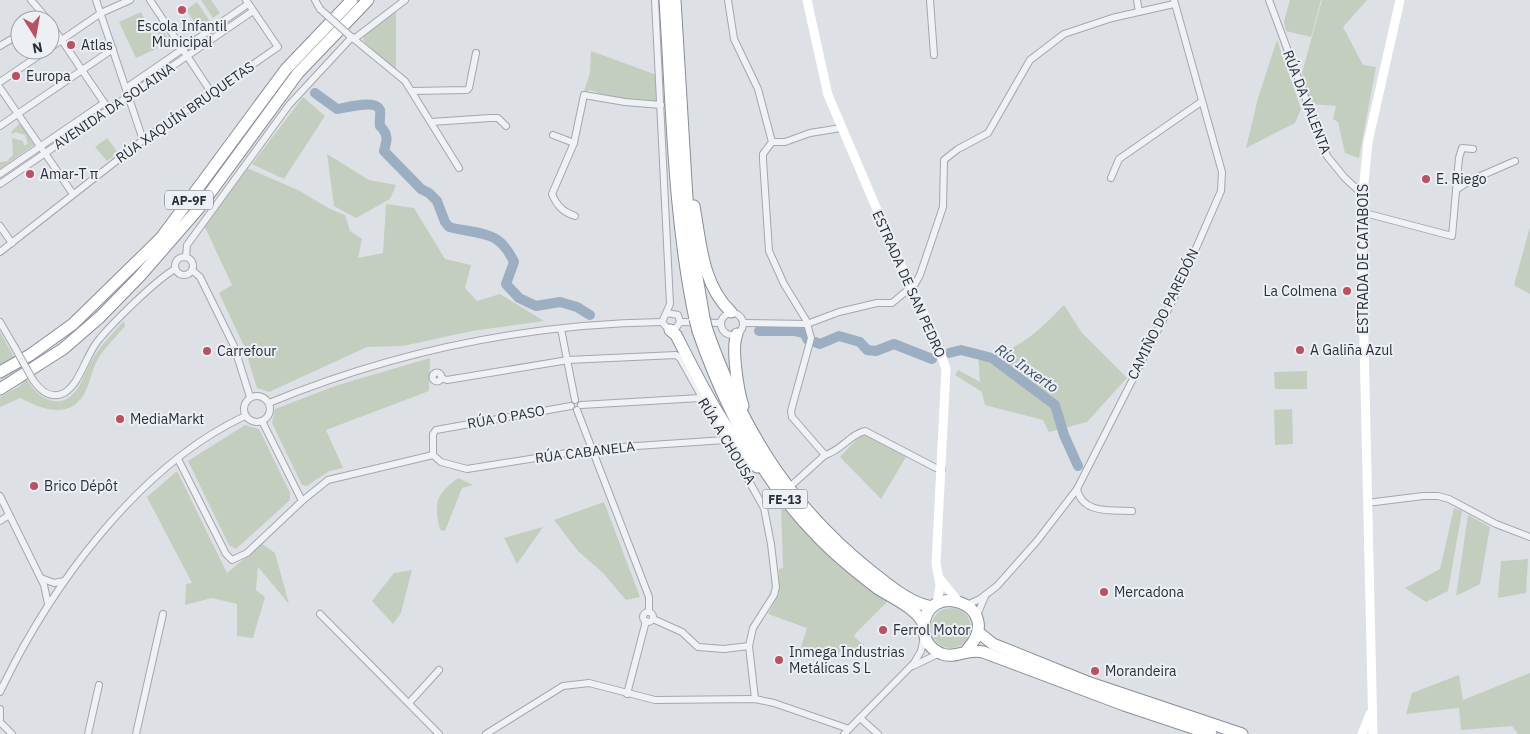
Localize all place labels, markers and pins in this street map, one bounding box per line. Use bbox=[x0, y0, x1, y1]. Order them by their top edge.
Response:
marker: Escola Infantil Municipal bbox=[176, 4, 188, 16]
place label: Escola Infantil Municipal bbox=[137, 17, 227, 51]
place label: Atlas bbox=[81, 36, 113, 54]
marker: Atlas bbox=[65, 39, 77, 51]
place label: Europa bbox=[26, 67, 71, 85]
marker: Europa bbox=[10, 70, 22, 82]
place label: Amar-T π bbox=[40, 165, 99, 183]
marker: Amar-T π bbox=[24, 168, 36, 180]
place label: E. Riego bbox=[1436, 170, 1487, 188]
marker: E. Riego bbox=[1420, 173, 1432, 185]
place label: La Colmena bbox=[1264, 282, 1338, 300]
marker: La Colmena bbox=[1341, 285, 1353, 297]
place label: A Galiña Azul bbox=[1310, 341, 1393, 359]
place label: Carrefour bbox=[217, 342, 276, 360]
marker: A Galiña Azul bbox=[1294, 344, 1306, 356]
marker: Carrefour bbox=[201, 345, 213, 357]
place label: MediaMarkt bbox=[130, 410, 204, 428]
marker: MediaMarkt bbox=[114, 413, 126, 425]
place label: Brico Dépôt bbox=[44, 477, 118, 495]
marker: Brico Dépôt bbox=[28, 480, 40, 492]
place label: Mercadona bbox=[1114, 583, 1185, 601]
marker: Mercadona bbox=[1098, 586, 1110, 598]
place label: Ferrol Motor bbox=[893, 621, 970, 639]
marker: Ferrol Motor bbox=[877, 624, 889, 636]
place label: Inmega Industrias Metálicas S L bbox=[789, 643, 905, 677]
marker: Inmega Industrias Metálicas S L bbox=[773, 654, 785, 666]
place label: Morandeira bbox=[1105, 662, 1177, 680]
marker: Morandeira bbox=[1089, 665, 1101, 677]

